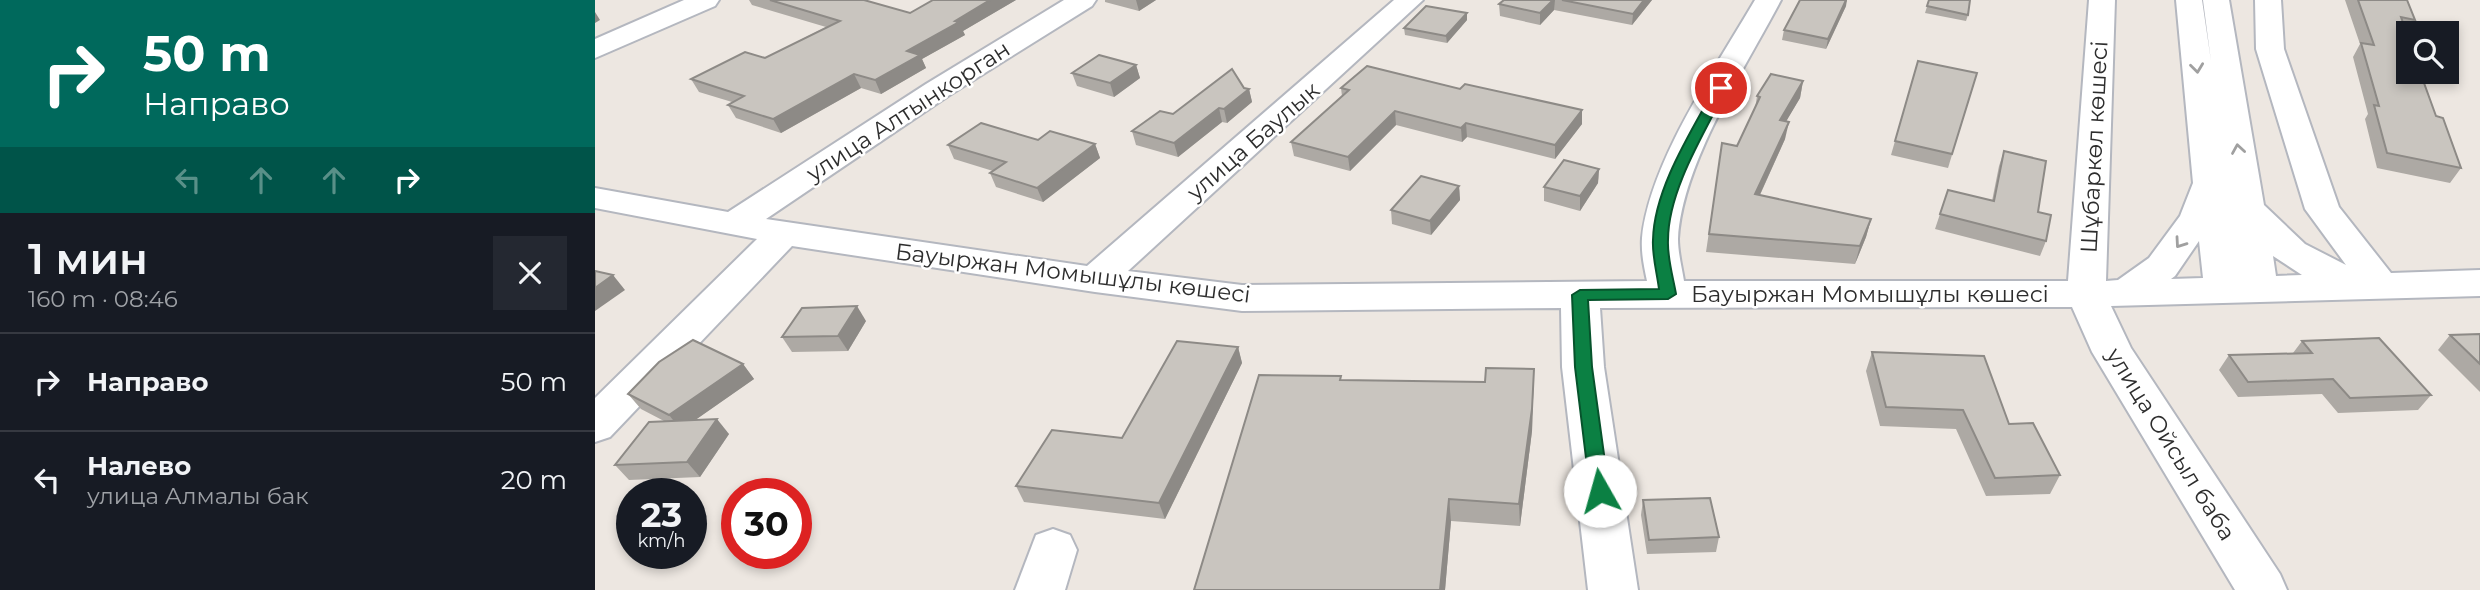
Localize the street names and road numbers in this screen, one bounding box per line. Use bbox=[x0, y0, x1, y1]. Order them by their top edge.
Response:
street label: улица Алтынкорган bbox=[800, 35, 1015, 188]
street label: Шұбаркөл көшесі bbox=[2074, 40, 2114, 254]
street label: улица Баулык bbox=[1180, 76, 1325, 207]
street label: Бауыржан Момышұлы көшесі bbox=[894, 237, 1252, 309]
street label: Бауыржан Момышұлы көшесі bbox=[1691, 280, 2049, 308]
street label: улица Ойсыл баба bbox=[2100, 342, 2242, 545]

